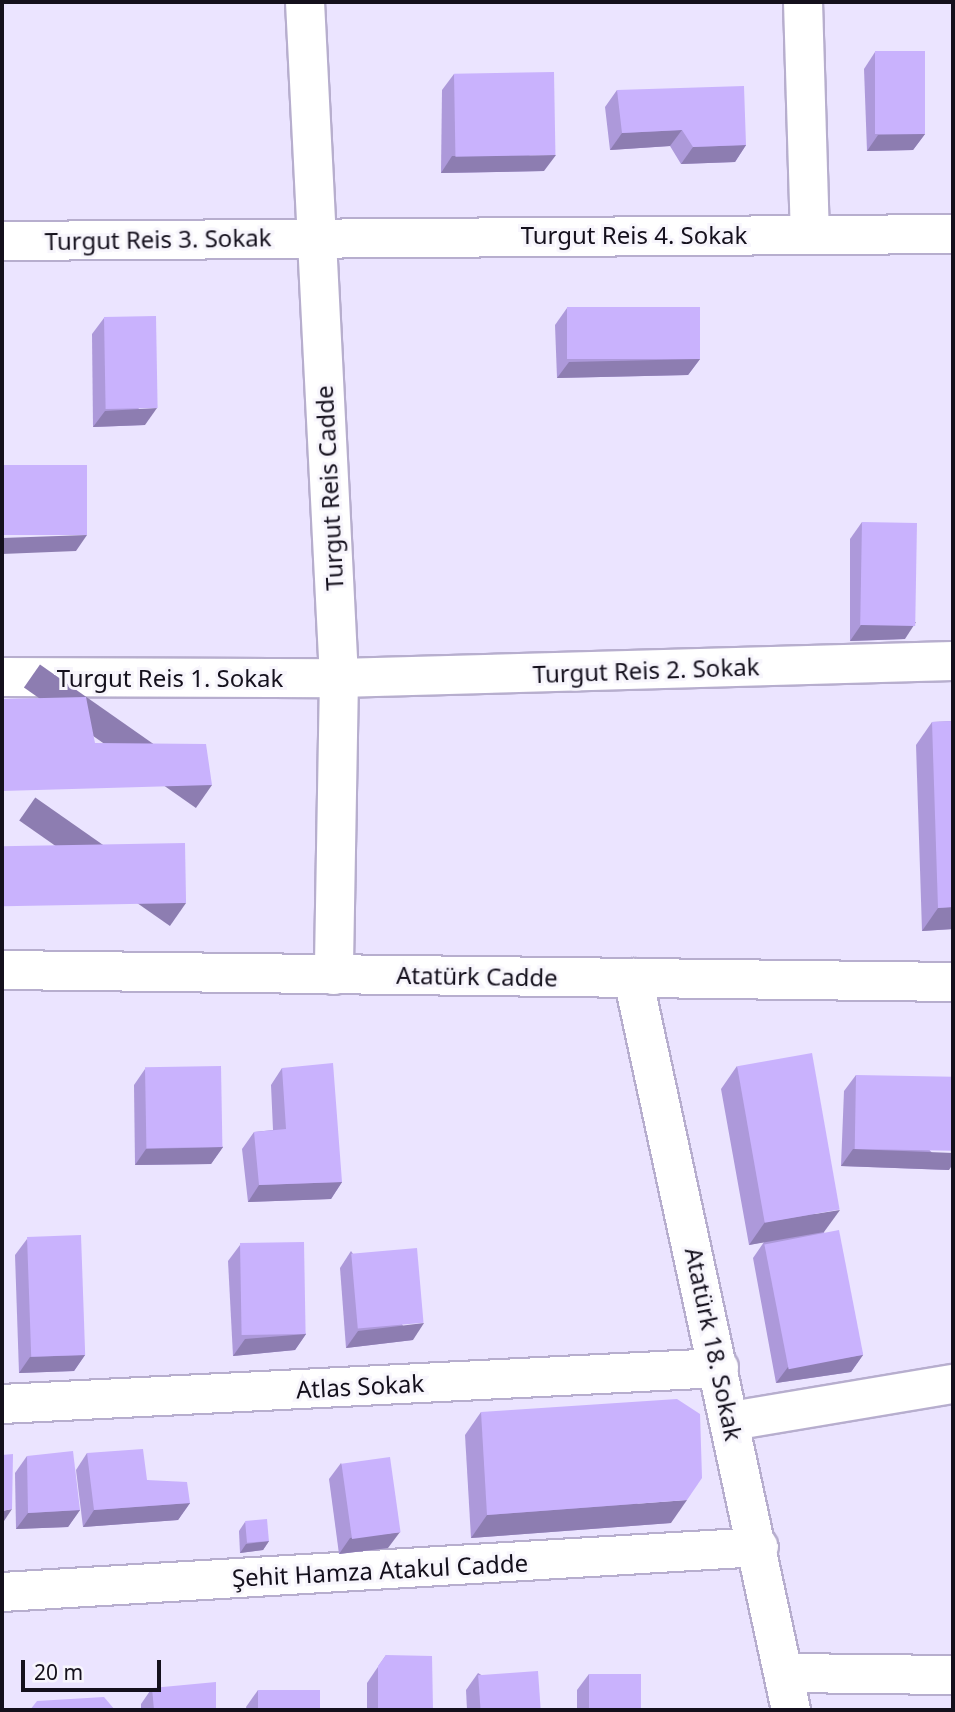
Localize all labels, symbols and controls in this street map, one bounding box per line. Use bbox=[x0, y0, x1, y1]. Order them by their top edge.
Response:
street label: Turgut Reis 4. Sokak bbox=[521, 221, 747, 249]
street label: Turgut Reis 3. Sokak bbox=[44, 223, 272, 255]
street label: Turgut Reis Cadde bbox=[309, 385, 349, 591]
street label: Turgut Reis 2. Sokak bbox=[532, 652, 760, 688]
street label: Turgut Reis 1. Sokak bbox=[57, 664, 283, 692]
street label: Atatürk Cadde bbox=[396, 960, 558, 992]
street label: Atatürk 18. Sokak bbox=[679, 1245, 749, 1443]
street label: Atlas Sokak bbox=[295, 1368, 425, 1404]
street label: Şehit Hamza Atakul Cadde bbox=[231, 1548, 529, 1592]
scale bar bbox=[24, 1646, 164, 1690]
text: 20 m bbox=[34, 1658, 83, 1686]

